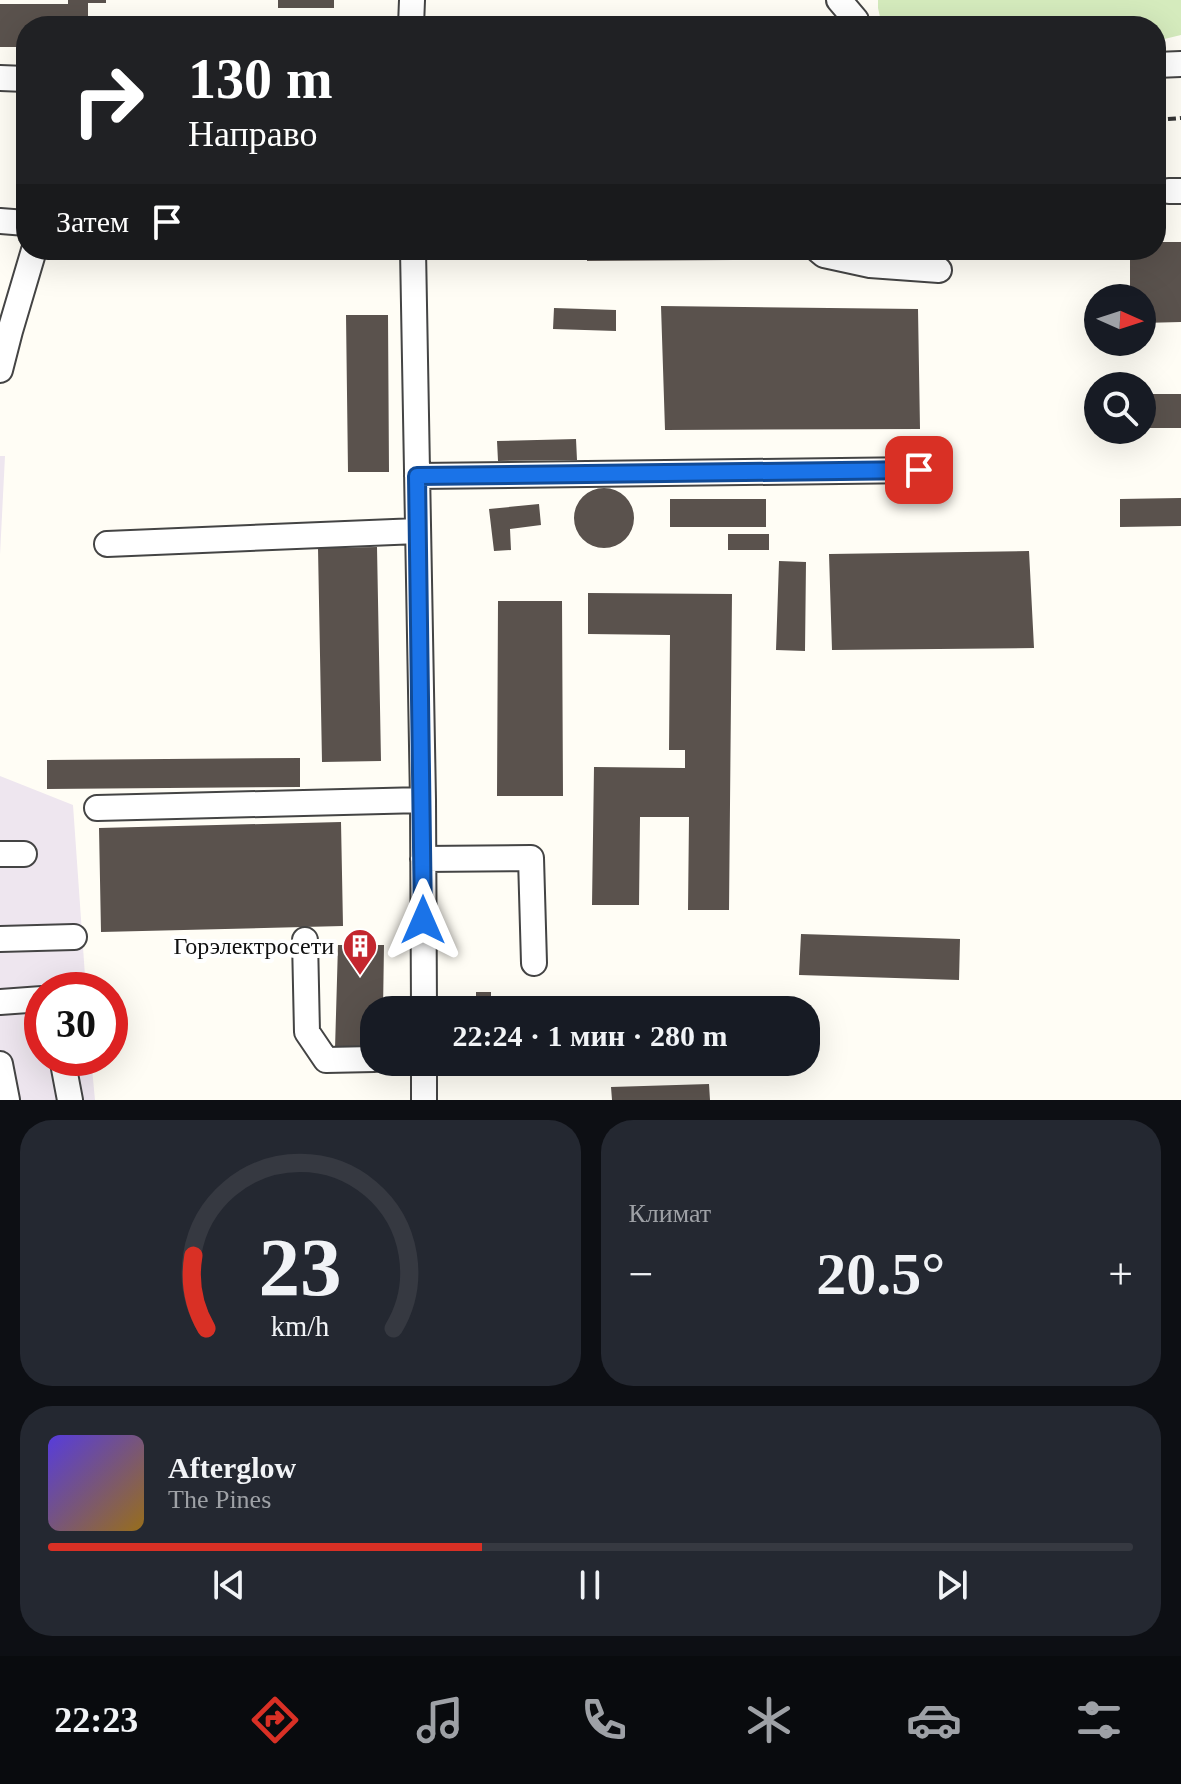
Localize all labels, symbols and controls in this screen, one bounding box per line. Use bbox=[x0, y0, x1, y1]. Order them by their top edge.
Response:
icon: right bbox=[56, 48, 160, 152]
text: 130 m bbox=[188, 48, 333, 110]
text: Направо bbox=[188, 114, 318, 154]
icon: arrive bbox=[145, 200, 189, 244]
text: Затем bbox=[56, 205, 129, 238]
north arrow bbox=[1084, 284, 1156, 356]
map controls bbox=[1084, 284, 1156, 444]
button: search bbox=[1084, 372, 1156, 444]
pin bbox=[885, 436, 953, 504]
icon: arrive bbox=[897, 448, 941, 492]
position arrow bbox=[381, 878, 465, 962]
building icon: Горэлектросети bbox=[341, 927, 379, 977]
place label: Горэлектросети bbox=[173, 933, 334, 959]
speed limit sign: 30 bbox=[24, 972, 128, 1076]
text: 22:24 · 1 мин · 280 m bbox=[453, 1019, 728, 1052]
text: Климат bbox=[629, 1199, 711, 1228]
text: 23 bbox=[259, 1221, 342, 1313]
text: 20.5° bbox=[816, 1241, 945, 1307]
text: − bbox=[629, 1250, 653, 1299]
text: + bbox=[1108, 1250, 1133, 1299]
text: km/h bbox=[271, 1311, 330, 1342]
text: Afterglow bbox=[168, 1451, 296, 1484]
text: The Pines bbox=[168, 1485, 271, 1514]
icon: previous bbox=[207, 1563, 251, 1607]
icon: pause bbox=[568, 1563, 612, 1607]
icon: next bbox=[930, 1563, 974, 1607]
icon: directions bbox=[247, 1692, 303, 1748]
icon: music bbox=[412, 1692, 468, 1748]
icon: phone bbox=[576, 1692, 632, 1748]
icon: climate bbox=[741, 1692, 797, 1748]
icon: car bbox=[906, 1692, 962, 1748]
icon: filters bbox=[1071, 1692, 1127, 1748]
text: 22:23 bbox=[54, 1700, 138, 1740]

